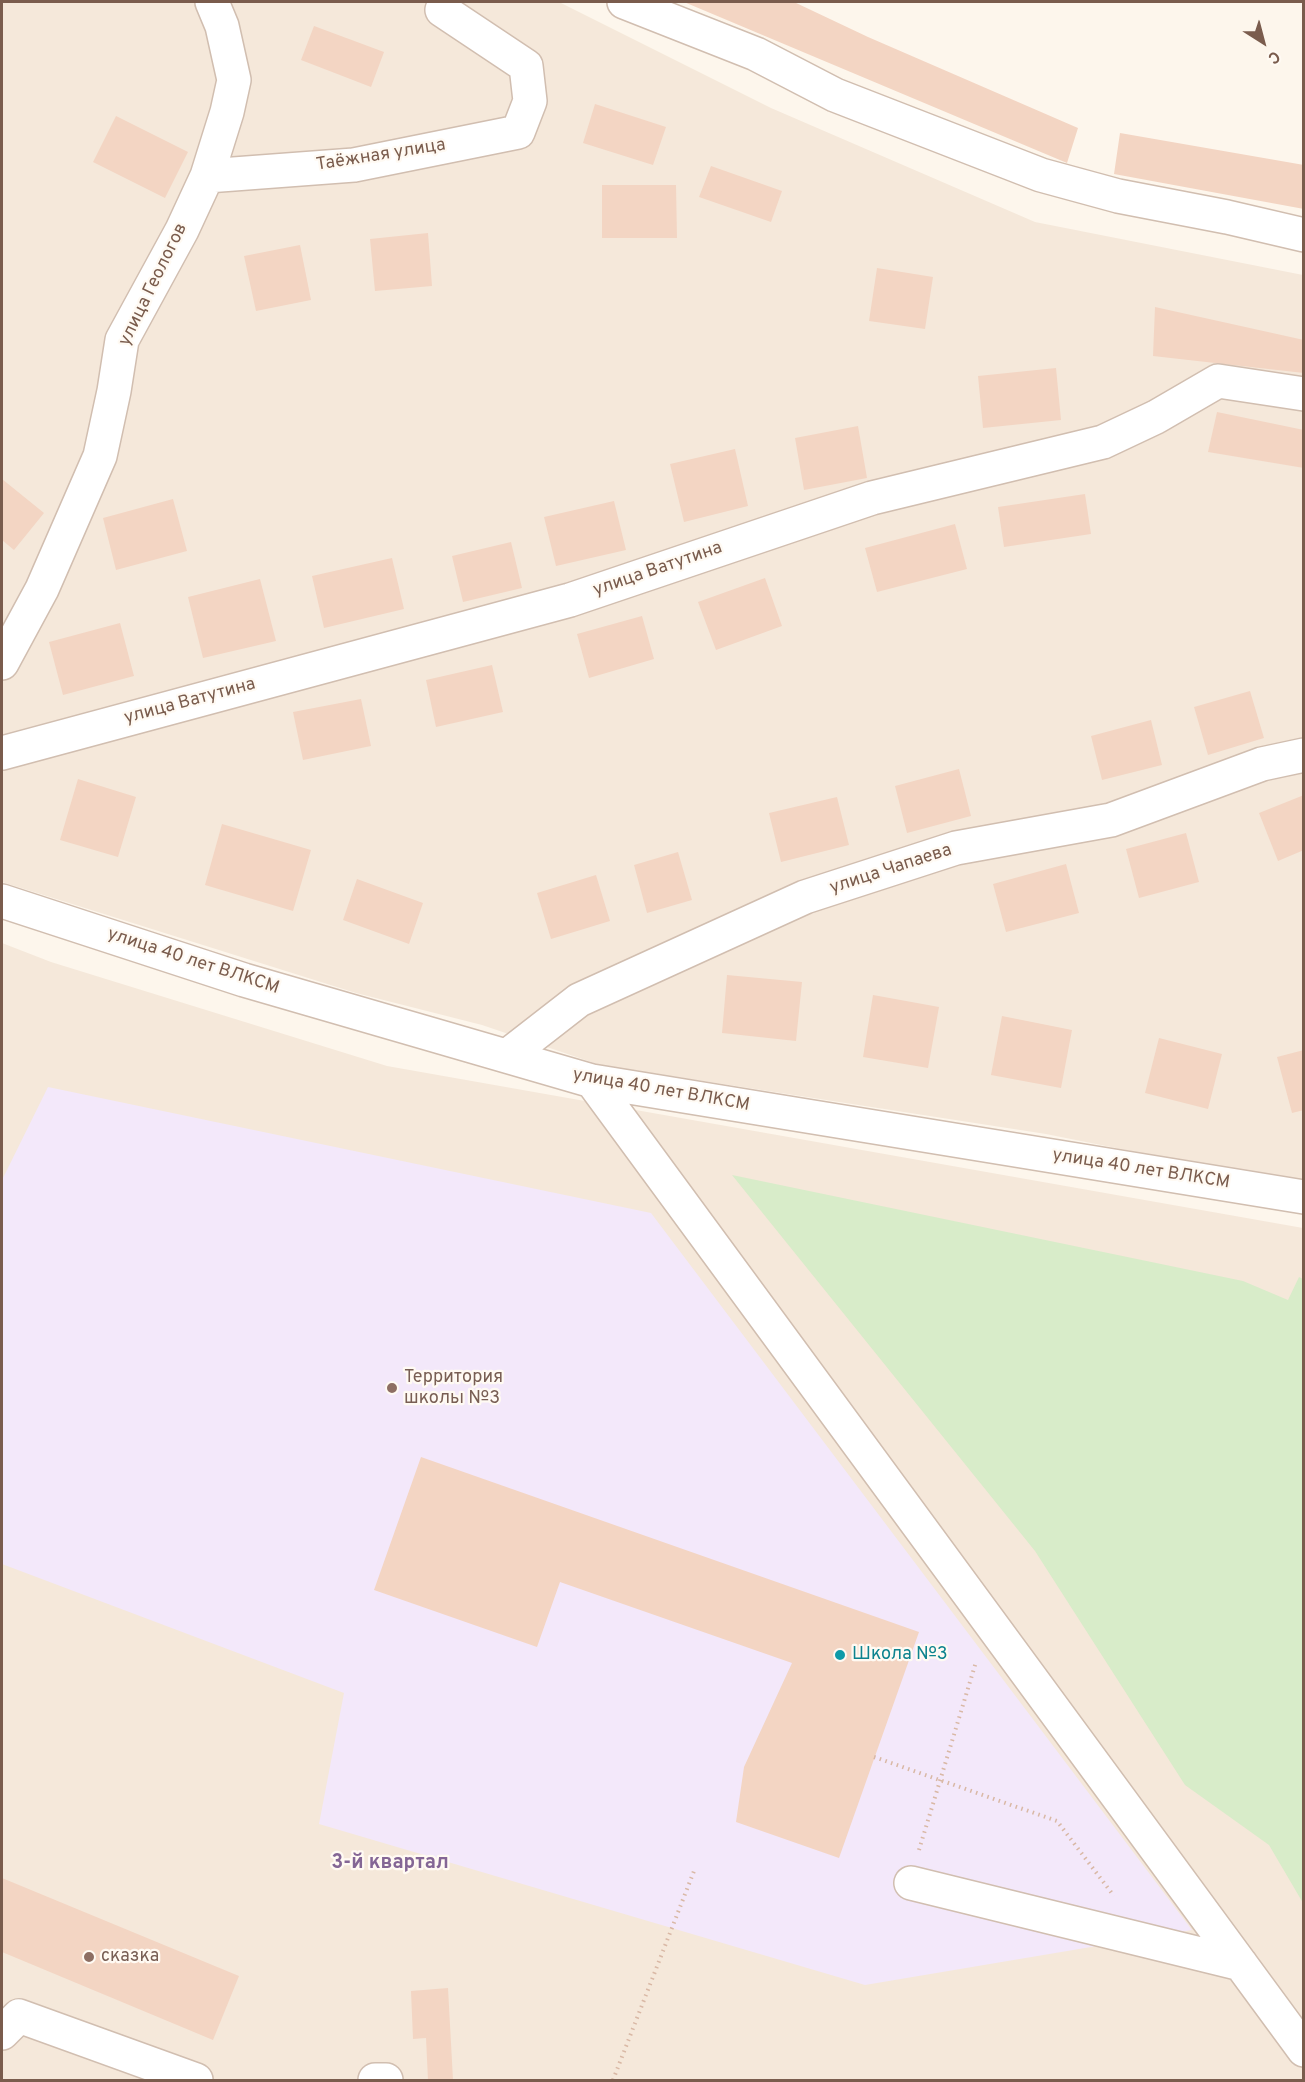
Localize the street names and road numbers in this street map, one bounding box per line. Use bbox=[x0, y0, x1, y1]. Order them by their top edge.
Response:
street label: Таёжная улица bbox=[315, 135, 447, 177]
street label: улица Геологов bbox=[115, 220, 193, 350]
street label: улица Ватутина bbox=[591, 538, 725, 602]
street label: улица Ватутина bbox=[122, 674, 258, 730]
street label: улица Чапаева bbox=[827, 840, 955, 900]
street label: улица 40 лет ВЛКСМ bbox=[104, 924, 282, 1000]
street label: улица 40 лет ВЛКСМ bbox=[571, 1065, 751, 1117]
street label: улица 40 лет ВЛКСМ bbox=[1051, 1145, 1231, 1195]

